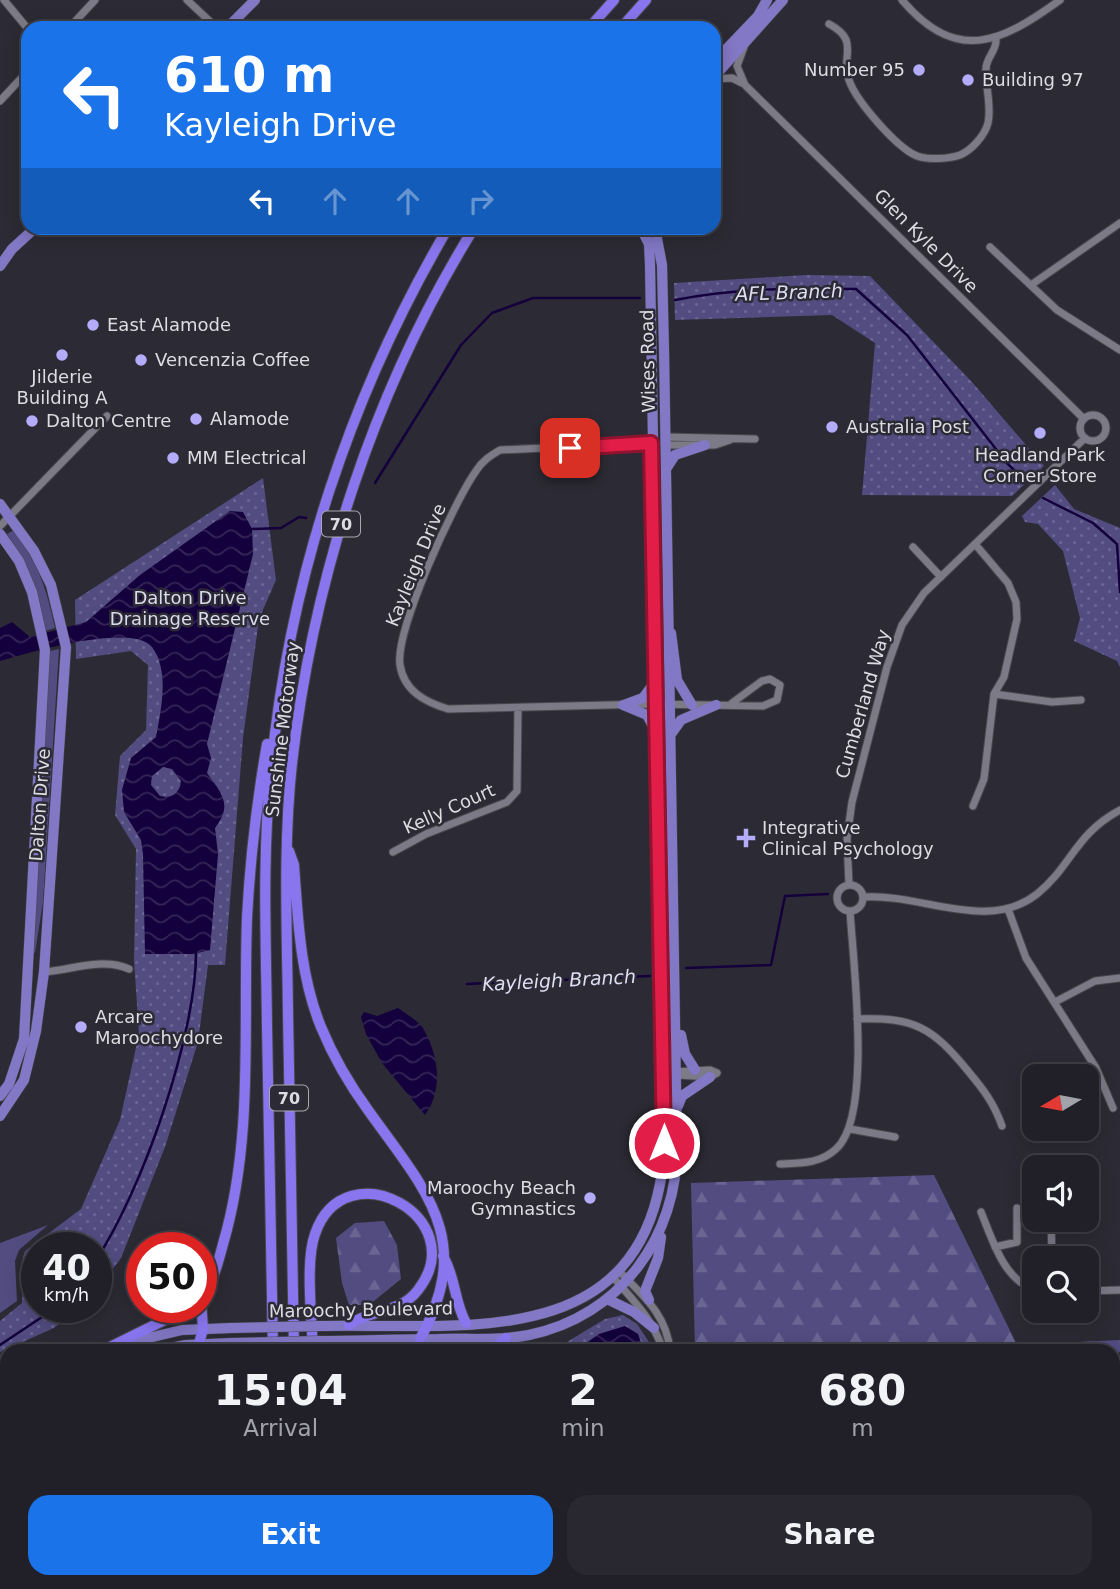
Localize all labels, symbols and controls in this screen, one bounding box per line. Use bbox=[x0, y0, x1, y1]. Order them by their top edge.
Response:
text: 610 m bbox=[164, 47, 334, 104]
icon: left bbox=[49, 49, 140, 140]
place label: Number 95 bbox=[804, 59, 905, 80]
marker: Number 95 bbox=[911, 62, 927, 78]
place label: Building 97 bbox=[982, 69, 1084, 90]
marker: Building 97 bbox=[960, 72, 976, 88]
text: Kayleigh Drive bbox=[164, 106, 397, 144]
icon: left bbox=[243, 182, 281, 220]
icon: ahead bbox=[316, 182, 354, 220]
icon: ahead bbox=[389, 182, 427, 220]
icon: right bbox=[462, 182, 500, 220]
street label: Glen Kyle Drive bbox=[870, 184, 983, 297]
water label: AFL Branch bbox=[733, 279, 843, 305]
street label: Wises Road bbox=[636, 309, 659, 413]
place label: East Alamode bbox=[107, 314, 231, 335]
marker: East Alamode bbox=[85, 317, 101, 333]
marker: Jilderie Building A bbox=[54, 347, 70, 363]
place label: Vencenzia Coffee bbox=[155, 349, 310, 370]
marker: Vencenzia Coffee bbox=[133, 352, 149, 368]
place label: Jilderie Building A bbox=[16, 366, 108, 408]
place label: Alamode bbox=[210, 408, 289, 429]
place label: Dalton Centre bbox=[46, 410, 171, 431]
marker: Alamode bbox=[188, 411, 204, 427]
marker: Dalton Centre bbox=[24, 413, 40, 429]
place label: Australia Post bbox=[846, 416, 969, 437]
pin bbox=[540, 418, 600, 478]
marker: Australia Post bbox=[824, 419, 840, 435]
marker: Headland Park Corner Store bbox=[1032, 425, 1048, 441]
icon: arrive bbox=[551, 429, 589, 467]
place label: Headland Park Corner Store bbox=[975, 444, 1106, 486]
place label: MM Electrical bbox=[187, 447, 307, 468]
marker: MM Electrical bbox=[165, 450, 181, 466]
street label: Kayleigh Drive bbox=[381, 500, 450, 629]
road number: 70 bbox=[322, 512, 360, 537]
park label: Dalton Drive Drainage Reserve bbox=[110, 587, 270, 629]
street label: Cumberland Way bbox=[831, 626, 894, 781]
street label: Sunshine Motorway bbox=[261, 640, 304, 818]
street label: Dalton Drive bbox=[25, 748, 54, 862]
street label: Kelly Court bbox=[400, 779, 498, 838]
place label: Integrative Clinical Psychology bbox=[762, 817, 934, 859]
marker: Integrative Clinical Psychology bbox=[736, 828, 756, 848]
water label: Kayleigh Branch bbox=[481, 965, 637, 995]
place label: Arcare Maroochydore bbox=[95, 1006, 223, 1048]
marker: Arcare Maroochydore bbox=[73, 1019, 89, 1035]
north arrow bbox=[1022, 1064, 1099, 1141]
map controls bbox=[1022, 1064, 1099, 1323]
road number: 70 bbox=[270, 1086, 308, 1110]
position arrow bbox=[627, 1106, 701, 1180]
button: sound bbox=[1022, 1155, 1099, 1232]
place label: Maroochy Beach Gymnastics bbox=[427, 1177, 576, 1219]
marker: Maroochy Beach Gymnastics bbox=[582, 1190, 598, 1206]
speed limit sign: 50 bbox=[126, 1232, 217, 1323]
button: search bbox=[1022, 1246, 1099, 1323]
text: 40 bbox=[42, 1248, 91, 1288]
text: km/h bbox=[44, 1284, 89, 1305]
street label: Maroochy Boulevard bbox=[269, 1297, 453, 1322]
text: 15:04 bbox=[214, 1366, 348, 1415]
text: 2 bbox=[568, 1366, 598, 1415]
text: 680 bbox=[819, 1366, 906, 1415]
text: Arrival bbox=[243, 1415, 318, 1441]
text: min bbox=[561, 1415, 605, 1441]
text: m bbox=[851, 1415, 874, 1441]
button: Exit bbox=[28, 1495, 553, 1575]
button: Share bbox=[567, 1495, 1092, 1575]

